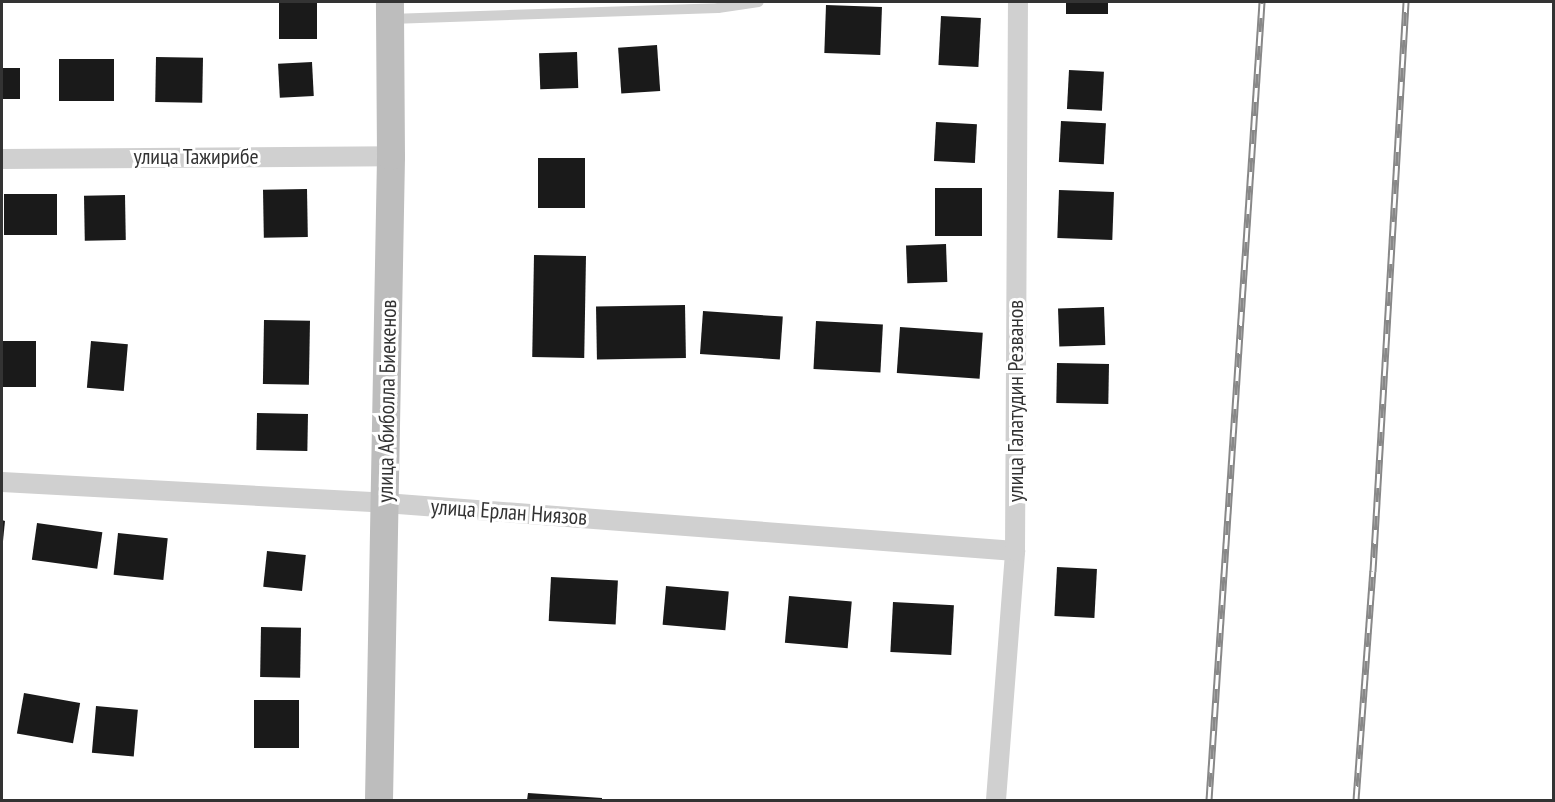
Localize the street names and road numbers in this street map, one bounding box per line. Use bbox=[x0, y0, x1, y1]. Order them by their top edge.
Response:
street label: улица Тажирибе bbox=[133, 144, 259, 170]
street label: улица Абиболла Биекенов bbox=[372, 299, 402, 503]
street label: улица Галатудин Резванов bbox=[1003, 300, 1029, 502]
street label: улица Ерлан Ниязов bbox=[430, 493, 588, 531]

